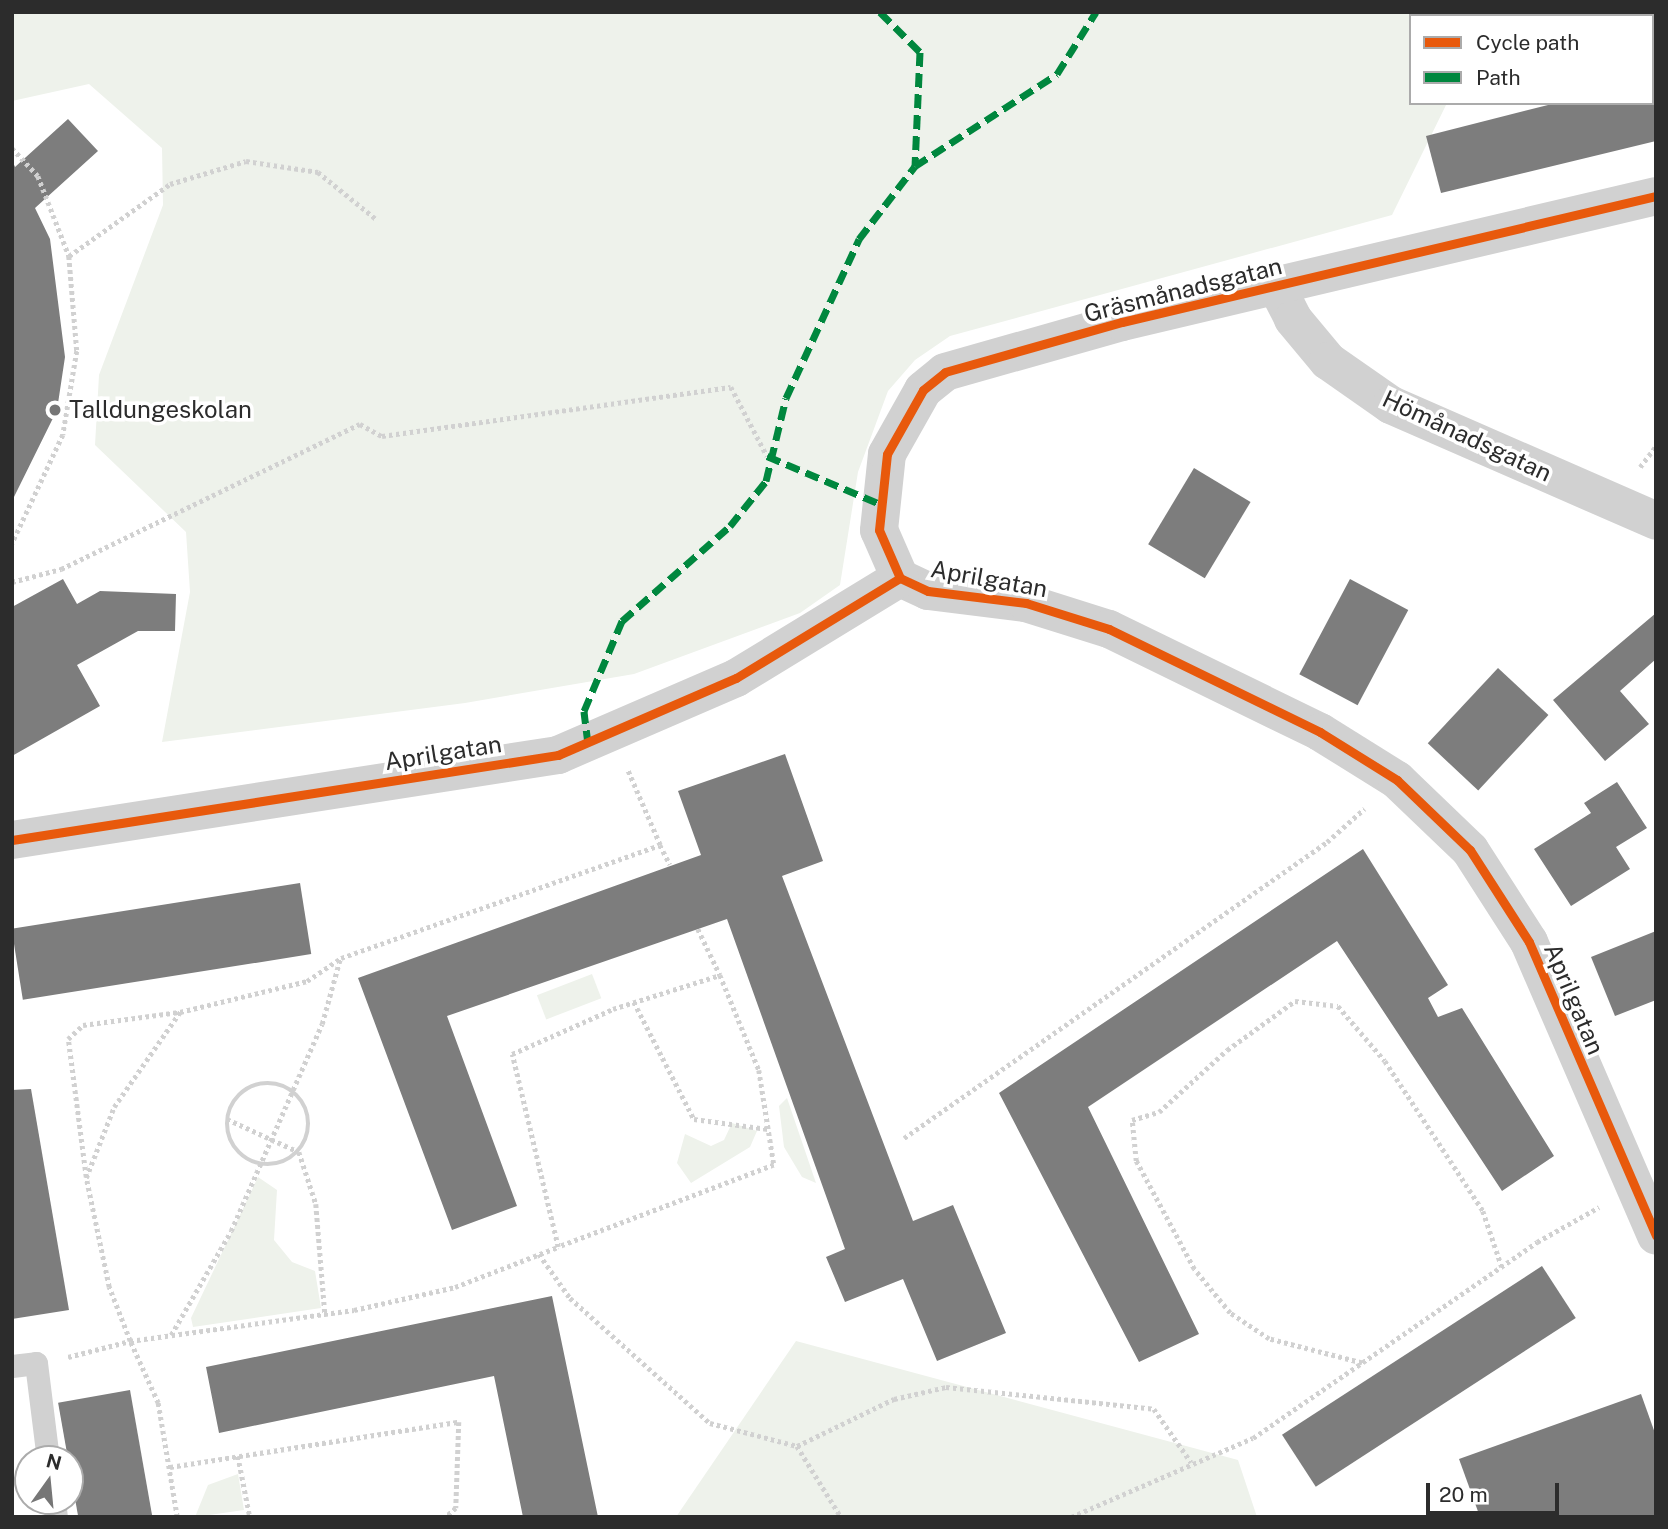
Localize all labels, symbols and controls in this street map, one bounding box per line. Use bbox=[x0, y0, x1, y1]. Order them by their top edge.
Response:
legend bbox=[1409, 14, 1654, 105]
text: Cycle path bbox=[1476, 30, 1579, 55]
text: Path bbox=[1476, 65, 1521, 90]
street label: Gräsmånadsgatan bbox=[1081, 251, 1285, 329]
street label: Hömånadsgatan bbox=[1378, 384, 1556, 488]
place label: Talldungeskolan bbox=[69, 396, 252, 424]
marker: Talldungeskolan bbox=[47, 402, 63, 418]
street label: Aprilgatan bbox=[928, 555, 1050, 603]
street label: Aprilgatan bbox=[382, 730, 504, 776]
street label: Aprilgatan bbox=[1538, 939, 1610, 1059]
north arrow bbox=[14, 1445, 84, 1515]
text: N bbox=[44, 1449, 64, 1474]
scale bar bbox=[1430, 1470, 1563, 1514]
text: 20 m bbox=[1439, 1482, 1488, 1507]

